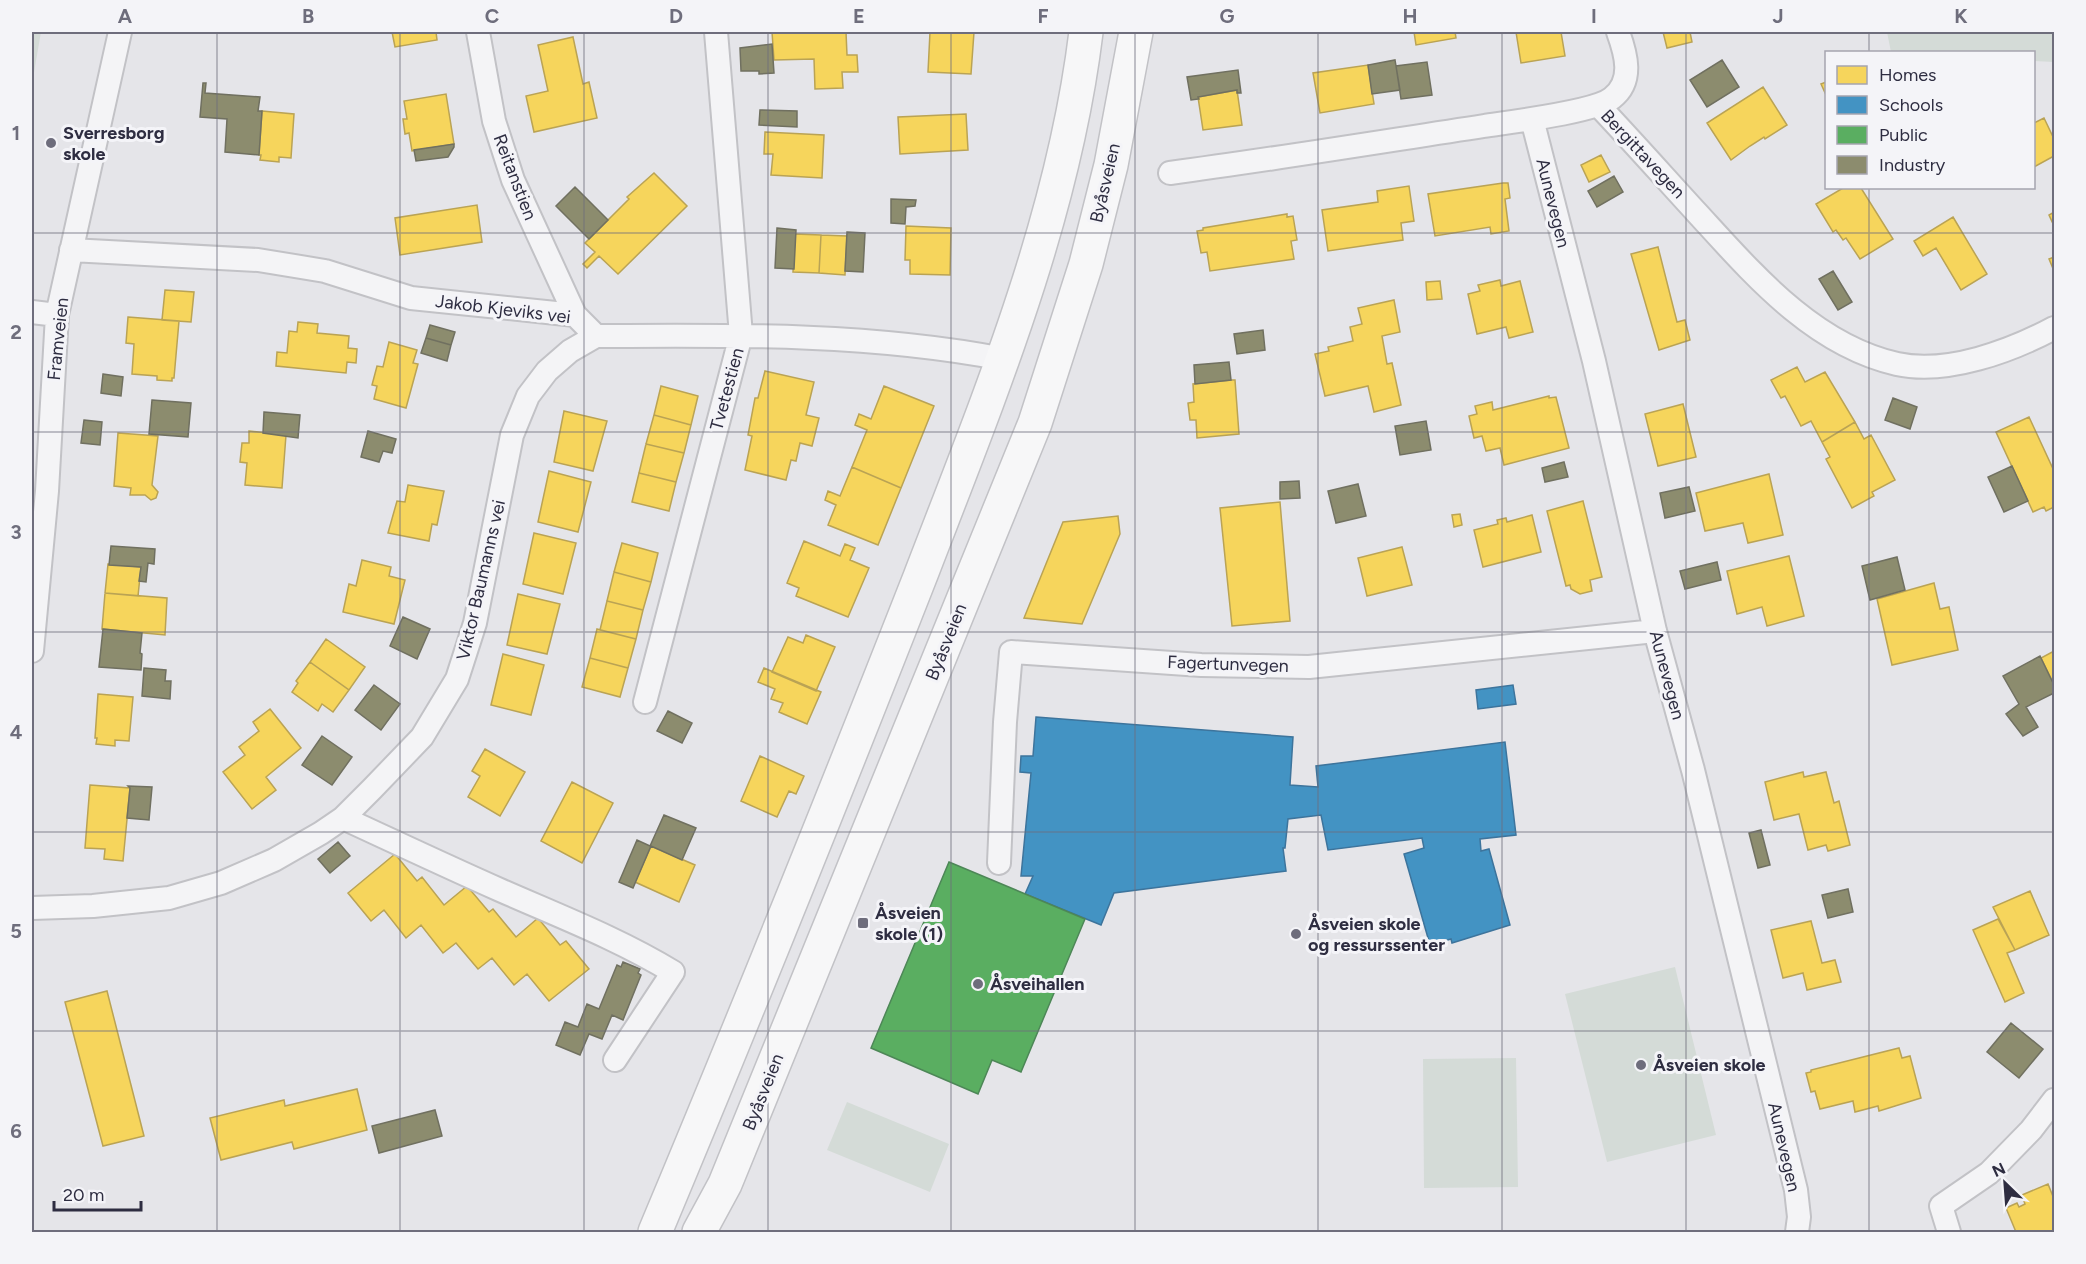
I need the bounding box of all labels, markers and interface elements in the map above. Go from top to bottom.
text: A [118,4,133,28]
text: B [302,4,314,28]
text: C [485,4,499,28]
text: D [669,4,683,28]
text: E [853,4,865,28]
text: F [1037,4,1049,28]
text: G [1220,4,1235,28]
text: H [1403,4,1418,28]
text: I [1591,4,1597,28]
text: J [1772,4,1784,28]
text: K [1954,4,1968,28]
legend [1825,51,2035,189]
text: Homes [1879,64,1937,86]
text: Schools [1879,94,1943,116]
street label: Bergittavegen [1596,105,1690,203]
text: 1 [12,121,20,145]
place label: Sverresborg skole [63,122,164,165]
text: Public [1879,124,1928,146]
street label: Reitanstien [489,131,541,223]
marker: Sverresborg skole [44,136,58,150]
street label: Byåsveien [1085,141,1125,225]
text: Industry [1879,154,1946,176]
street label: Aunevegen [1531,156,1575,250]
street label: Jakob Kjeviks vei [434,290,572,328]
street label: Framveien [43,297,73,381]
text: 2 [10,320,22,344]
street label: Tvetestien [705,345,749,433]
street label: Viktor Baumanns vei [452,498,510,662]
text: 3 [10,520,22,544]
street label: Byåsveien [921,600,971,684]
street label: Aunevegen [1645,628,1689,722]
street label: Fagertunvegen [1167,651,1289,677]
text: 4 [10,720,23,744]
place label: Åsveien skole (1) [875,901,943,945]
place label: Åsveien skole og ressurssenter [1308,912,1445,956]
marker: Åsveien skole (1) [856,916,870,930]
text: 5 [10,919,22,943]
marker: Åsveien skole og ressurssenter [1289,927,1303,941]
place label: Åsveihallen [990,972,1085,995]
marker: Åsveihallen [971,977,985,991]
street label: Byåsveien [738,1050,788,1134]
place label: Åsveien skole [1653,1053,1766,1076]
marker: Åsveien skole [1634,1058,1648,1072]
street label: Aunevegen [1763,1100,1805,1194]
text: 6 [10,1119,22,1143]
north arrow [1975,1153,2035,1213]
text: N [1989,1159,2008,1181]
scale bar [54,1174,141,1212]
text: 20 m [63,1184,104,1206]

